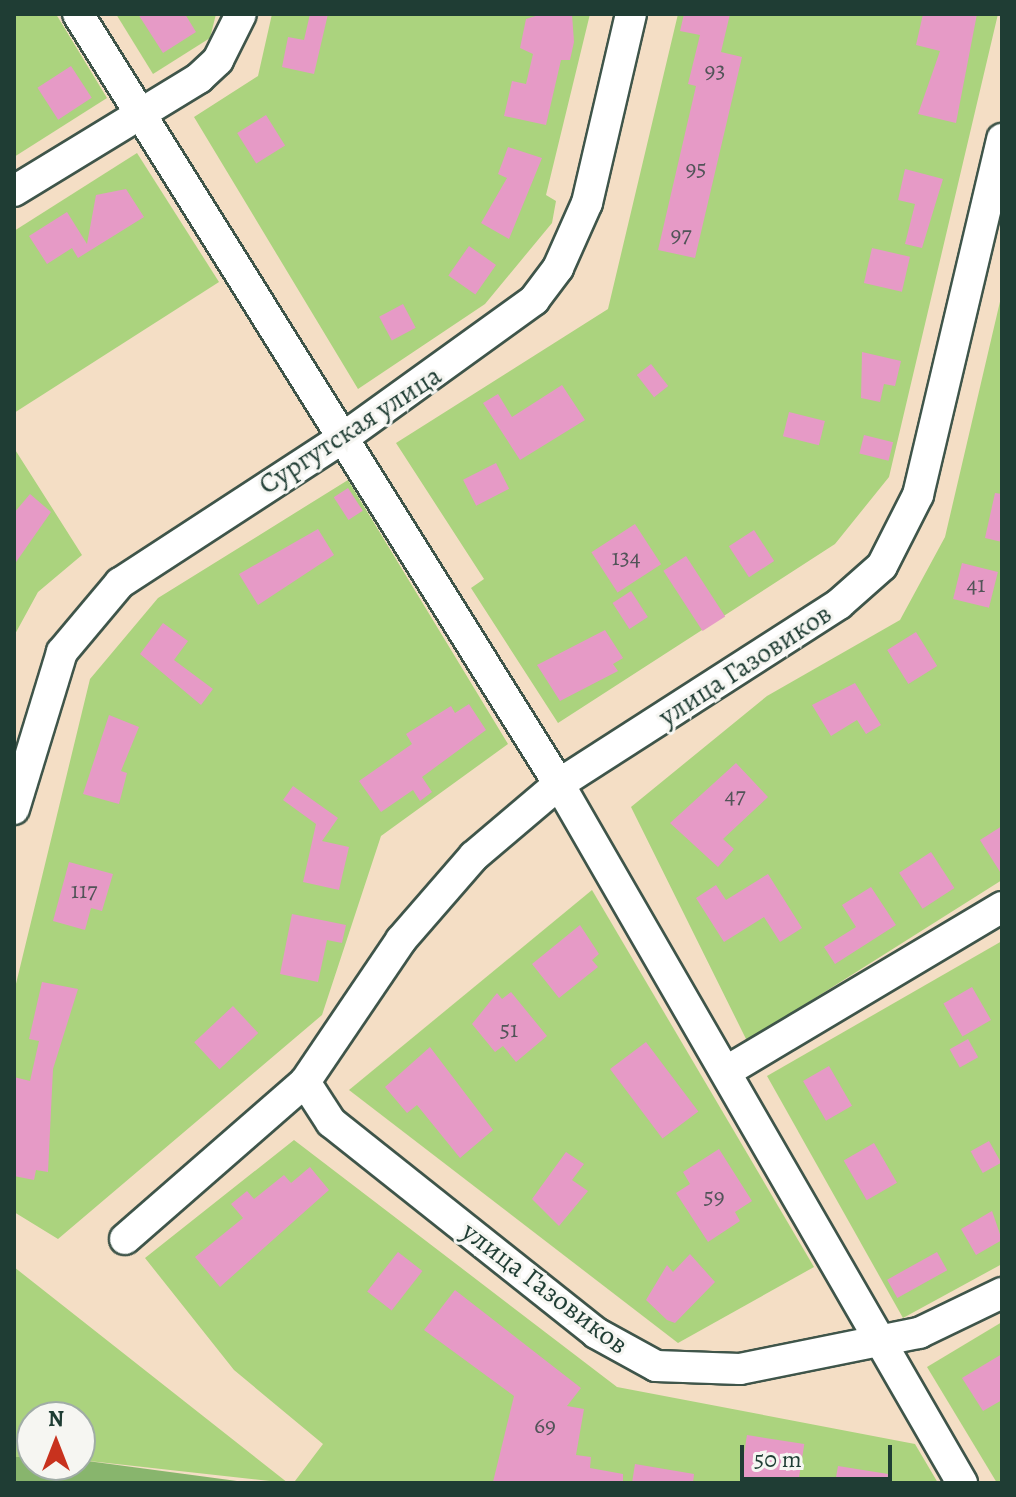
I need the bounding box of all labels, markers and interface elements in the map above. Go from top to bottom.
house number: 93 [705,57,725,85]
house number: 95 [685,155,707,183]
house number: 97 [671,221,691,249]
street label: Сургутская улица [252,358,448,502]
house number: 134 [611,544,641,572]
house number: 41 [966,571,986,599]
street label: улица Газовиков [652,597,838,733]
house number: 47 [725,782,745,810]
house number: 117 [71,877,97,905]
house number: 51 [500,1016,518,1044]
house number: 59 [703,1183,725,1211]
street label: улица Газовиков [455,1215,635,1361]
north arrow [16,1401,96,1481]
text: N [48,1404,64,1434]
house number: 69 [534,1412,556,1440]
scale bar [744,1429,896,1479]
text: 50 m [754,1443,802,1475]

